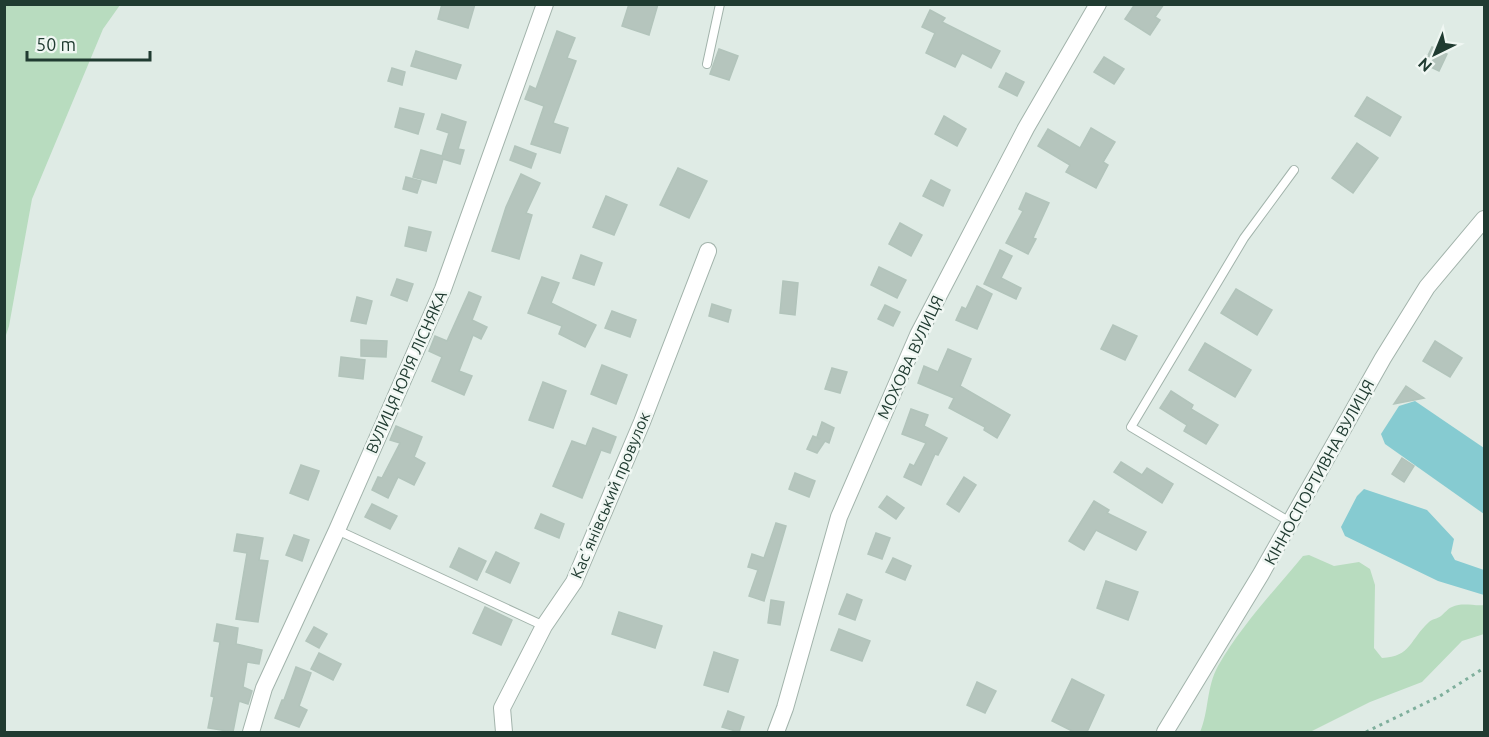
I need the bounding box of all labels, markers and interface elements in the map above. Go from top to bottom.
scale bar [27,24,150,62]
north arrow [1405,24,1465,84]
text: 50 m [36,34,76,54]
text: N [1414,54,1435,76]
street label: ВУЛИЦЯ ЮРІЯ ЛІСНЯКА [362,287,450,456]
street label: МОХОВА ВУЛИЦЯ [873,292,947,422]
street label: КІННОСПОРТИВНА ВУЛИЦЯ [1260,376,1378,568]
street label: Касʼянівський провулок [567,409,653,581]

